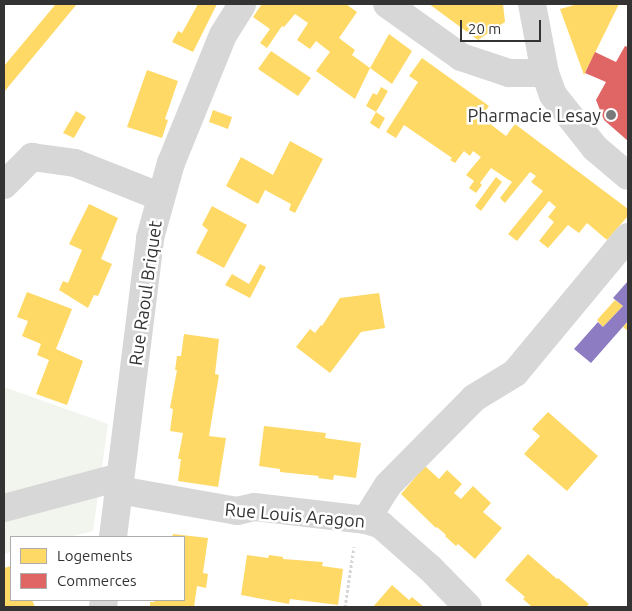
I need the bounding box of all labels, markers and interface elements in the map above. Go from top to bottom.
scale bar [462,10,543,42]
text: 20 m [468,20,501,37]
place label: Pharmacie Lesay [467,104,601,126]
marker: Pharmacie Lesay [605,109,617,121]
street label: Rue Raoul Briquet [124,219,166,367]
street label: Rue Louis Aragon [224,498,366,532]
legend [10,536,185,601]
text: Logements [57,547,133,564]
text: Commerces [57,572,137,589]

